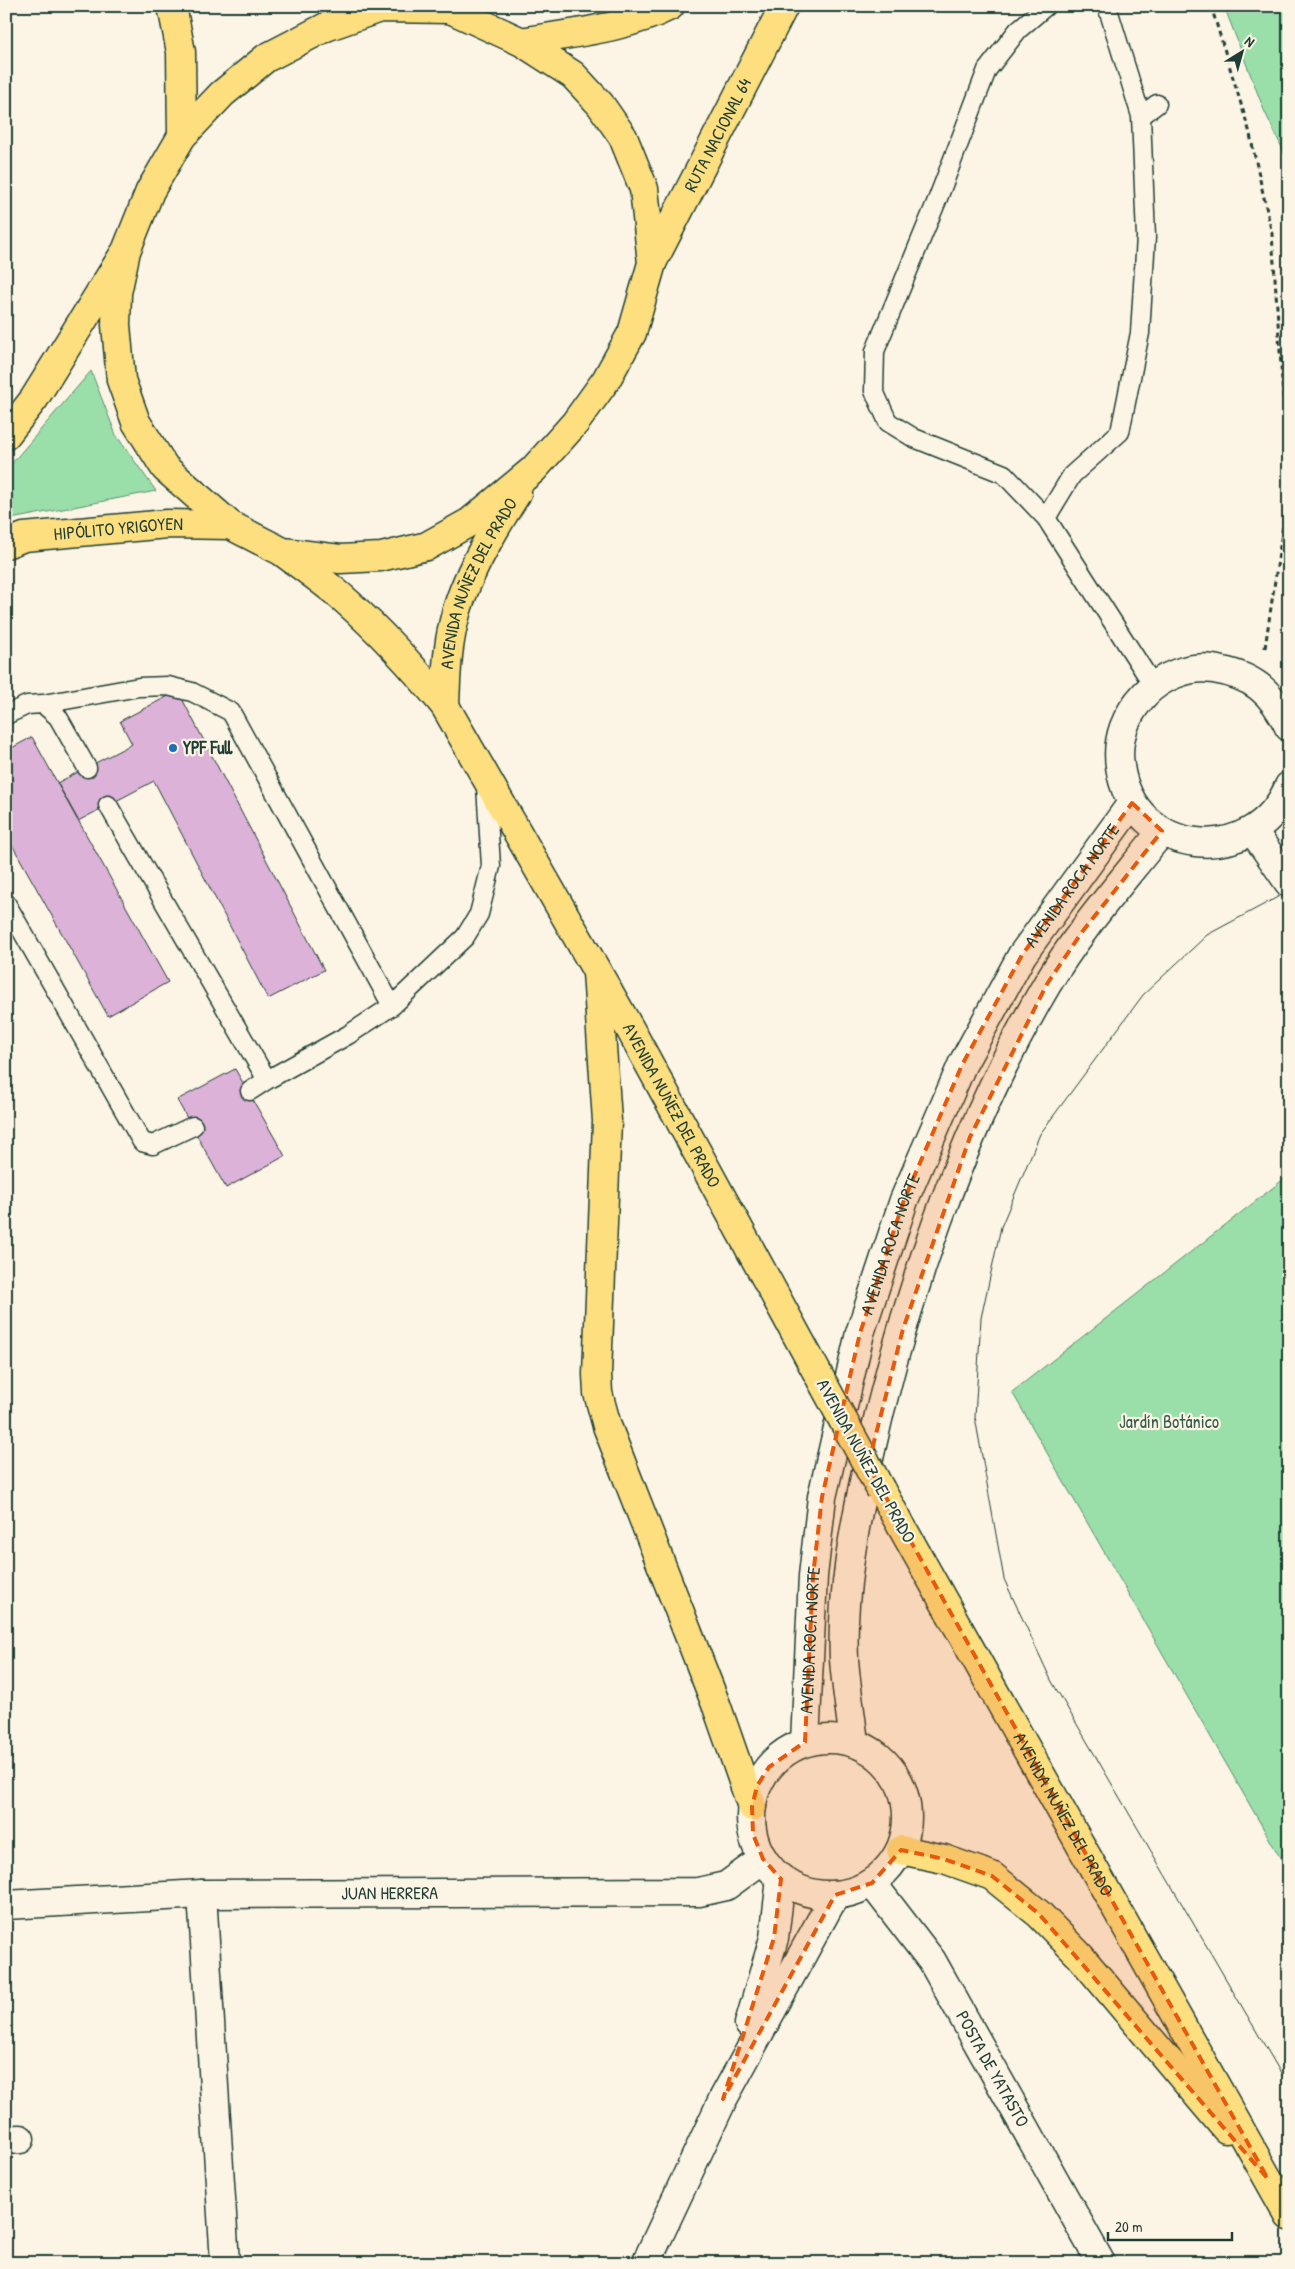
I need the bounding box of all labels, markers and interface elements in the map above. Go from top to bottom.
north arrow [1218,28,1268,78]
text: N [1241,31,1259,51]
street label: RUTA NACIONAL 64 [678,73,757,196]
street label: AVENIDA NUÑEZ DEL PRADO [434,493,523,670]
street label: HIPÓLITO YRIGOYEN [53,511,183,546]
place label: YPF Full [183,735,233,760]
marker: YPF Full [167,742,179,754]
street label: AVENIDA ROCA NORTE [1018,818,1125,952]
street label: AVENIDA NUÑEZ DEL PRADO [617,1018,727,1192]
street label: AVENIDA ROCA NORTE [854,1170,926,1318]
street label: AVENIDA NUÑEZ DEL PRADO [811,1374,922,1547]
park label: Jardín Botánico [1119,1409,1219,1434]
street label: AVENIDA ROCA NORTE [793,1565,826,1714]
street label: AVENIDA NUÑEZ DEL PRADO [1008,1728,1120,1900]
street label: JUAN HERRERA [341,1880,438,1905]
street label: POSTA DE YATASTO [950,2006,1035,2131]
scale bar [1108,2209,1231,2241]
text: 20 m [1115,2216,1142,2237]

